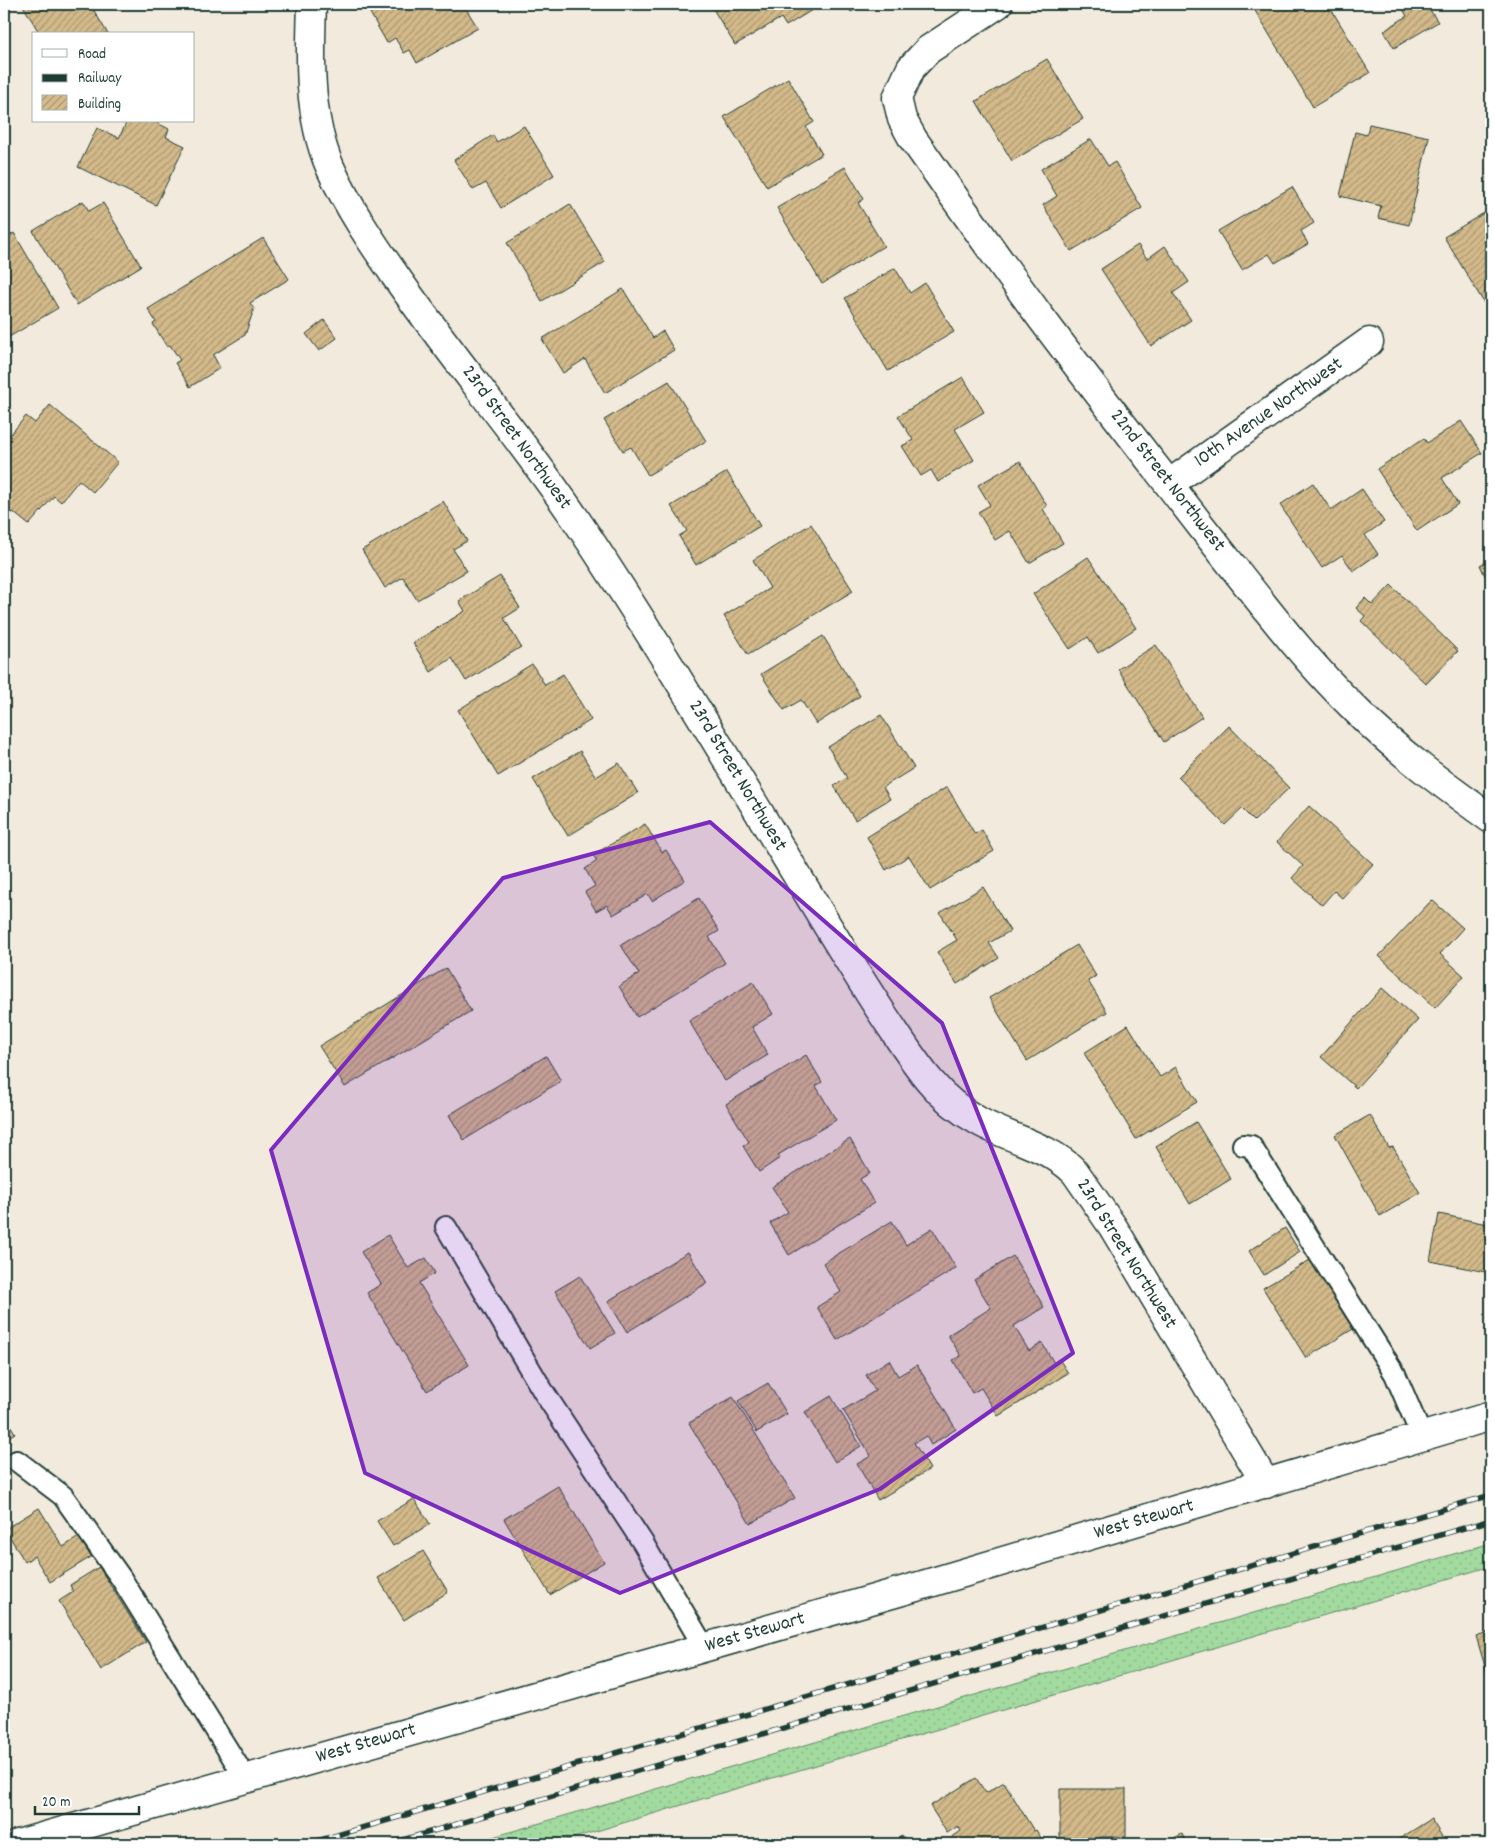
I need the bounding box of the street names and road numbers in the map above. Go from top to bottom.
street label: 10th Avenue Northwest [1189,351,1349,475]
street label: 23rd Street Northwest [454,360,578,516]
street label: 22nd Street Northwest [1102,404,1232,558]
street label: 23rd Street Northwest [681,695,793,857]
street label: 23rd Street Northwest [1068,1173,1184,1335]
street label: West Stewart [1091,1492,1197,1548]
street label: West Stewart [702,1605,808,1661]
street label: West Stewart [313,1716,419,1772]

